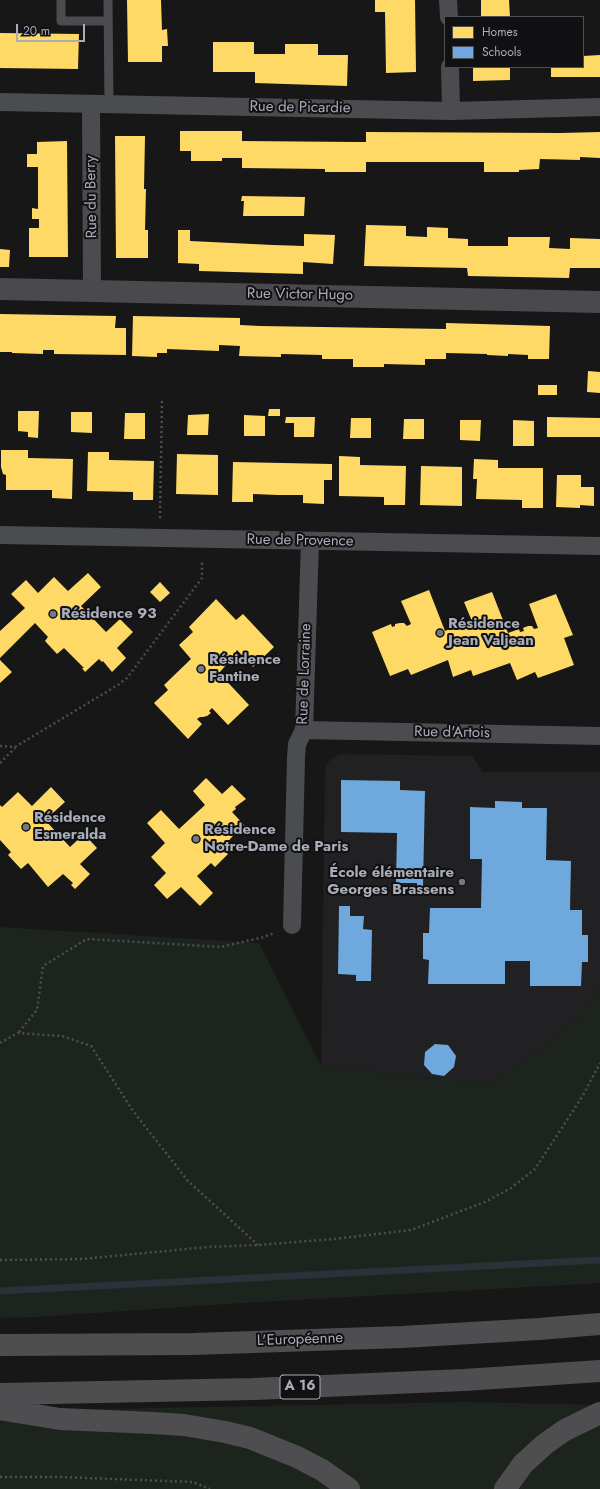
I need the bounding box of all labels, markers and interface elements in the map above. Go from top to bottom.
scale bar [18,16,87,42]
legend [444,16,584,68]
text: 20 m [23,22,50,40]
text: Homes [482,23,518,41]
text: Schools [482,43,521,61]
street label: Rue de Picardie [249,98,351,118]
street label: Rue du Berry [82,155,102,239]
street label: Rue Victor Hugo [247,285,353,305]
street label: Rue de Provence [246,531,354,551]
place label: Résidence 93 [61,605,157,623]
marker: Résidence 93 [48,609,58,619]
place label: Résidence Jean Valjean [448,615,534,650]
street label: Rue de Lorraine [294,623,316,725]
marker: Résidence Jean Valjean [435,628,445,638]
place label: Résidence Fantine [209,651,281,686]
marker: Résidence Fantine [196,664,206,674]
street label: Rue d'Artois [414,723,490,743]
place label: Résidence Esmeralda [34,809,106,844]
place label: Résidence Notre-Dame de Paris [204,821,348,856]
marker: Résidence Esmeralda [21,822,31,832]
marker: Résidence Notre-Dame de Paris [191,834,201,844]
place label: École élémentaire Georges Brassens [327,864,454,899]
marker: École élémentaire Georges Brassens [457,877,467,887]
street label: L'Européenne [257,1329,343,1351]
road number: A 16 [280,1375,320,1399]

